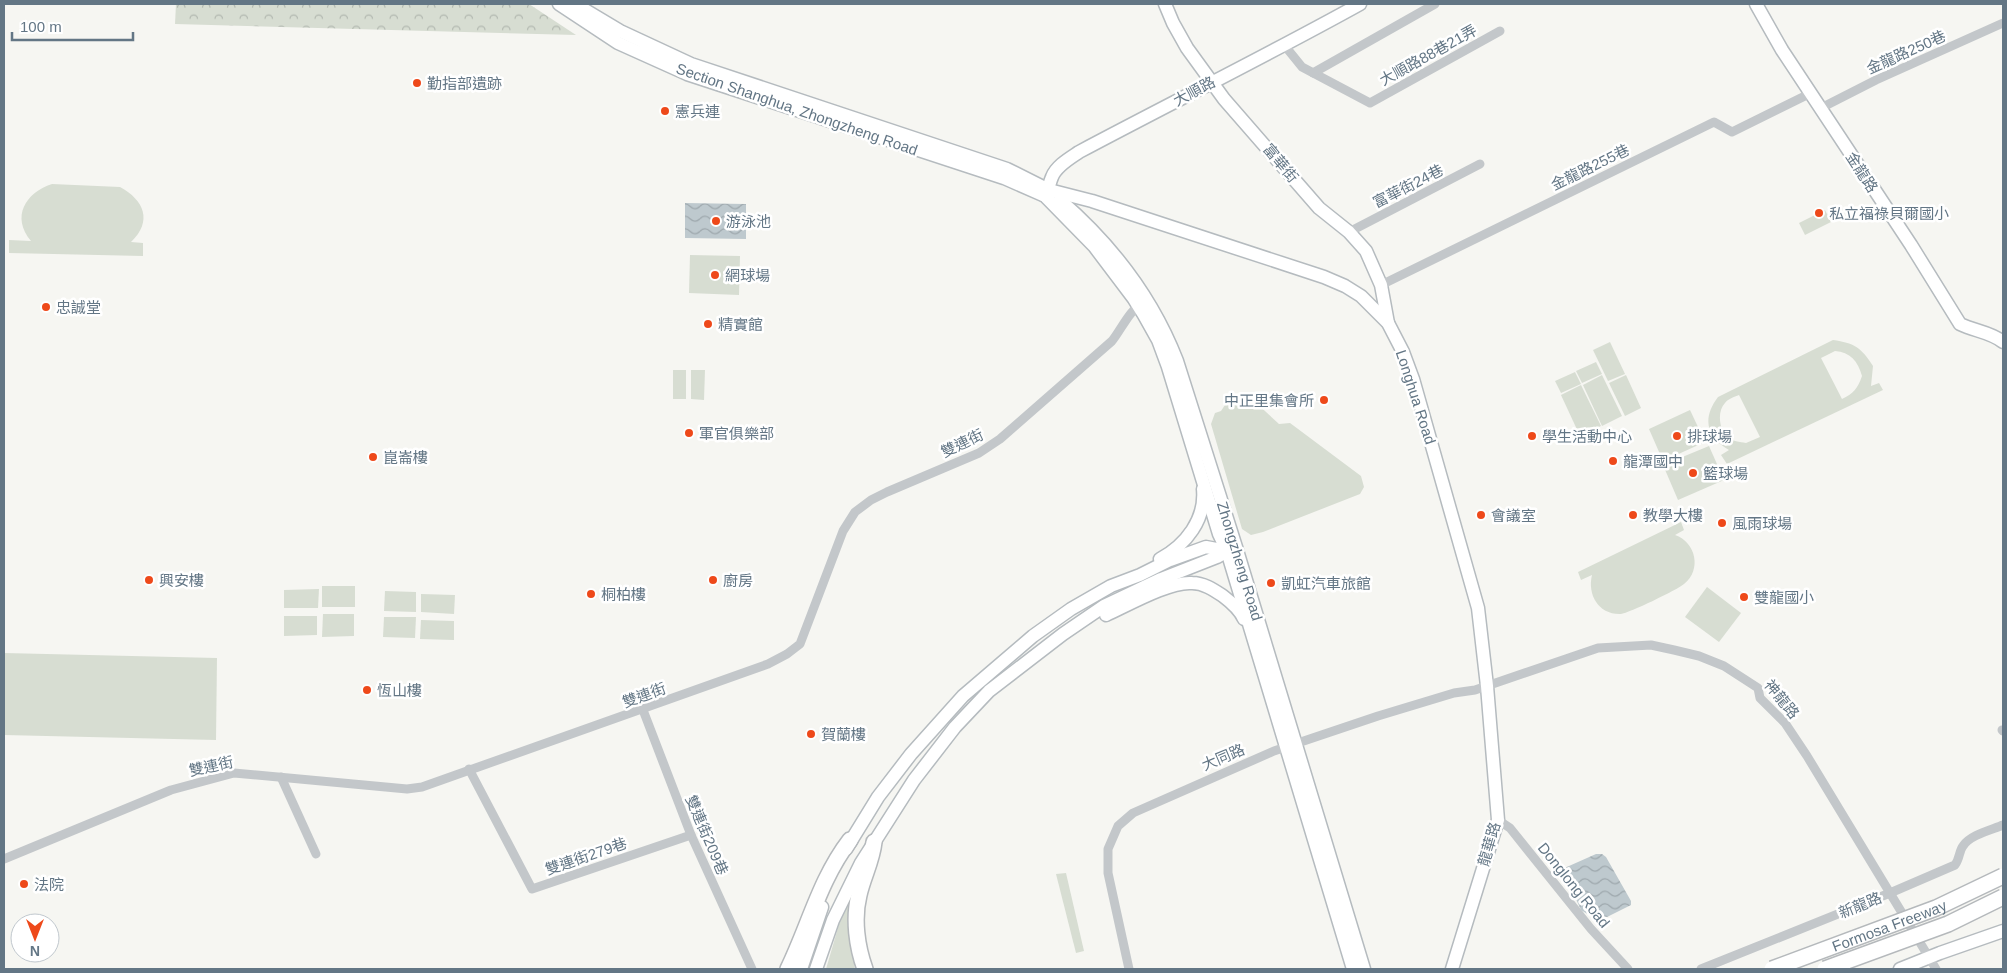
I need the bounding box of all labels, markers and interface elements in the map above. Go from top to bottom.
scale bar [12,10,134,42]
text: 100 m [20,18,62,35]
street label: 大順路88巷21弄 [1376,21,1480,89]
street label: 金龍路250巷 [1864,27,1948,77]
street label: Section Shanghua, Zhongzheng Road [674,60,920,158]
street label: 大順路 [1170,73,1218,109]
place label: 勤指部遺跡 [427,75,502,92]
marker: 勤指部遺跡 [411,77,423,89]
place label: 憲兵連 [675,103,720,120]
marker: 憲兵連 [659,105,671,117]
street label: 富華街 [1260,140,1302,186]
street label: 金龍路255巷 [1548,141,1632,193]
street label: 金龍路 [1843,148,1881,196]
street label: 富華街24巷 [1370,161,1446,211]
place label: 私立福祿貝爾國小 [1829,205,1949,222]
marker: 私立福祿貝爾國小 [1813,207,1825,219]
place label: 游泳池 [726,213,771,230]
marker: 游泳池 [710,215,722,227]
place label: 網球場 [725,267,770,284]
marker: 網球場 [709,269,721,281]
place label: 忠誠堂 [56,299,101,316]
marker: 忠誠堂 [40,301,52,313]
place label: 精實館 [718,316,763,333]
marker: 精實館 [702,318,714,330]
street label: Longhua Road [1393,348,1439,446]
place label: 中正里集會所 [1224,392,1314,409]
marker: 中正里集會所 [1318,394,1330,406]
place label: 軍官俱樂部 [699,425,774,442]
street label: 雙連街 [938,425,986,461]
marker: 軍官俱樂部 [683,427,695,439]
place label: 學生活動中心 [1542,428,1632,445]
place label: 排球場 [1687,428,1732,445]
marker: 學生活動中心 [1526,430,1538,442]
marker: 排球場 [1671,430,1683,442]
place label: 崑崙樓 [383,449,428,466]
marker: 崑崙樓 [367,451,379,463]
place label: 龍潭國中 [1623,453,1683,470]
marker: 龍潭國中 [1607,455,1619,467]
place label: 籃球場 [1703,465,1748,482]
marker: 籃球場 [1687,467,1699,479]
street label: Zhongzheng Road [1214,499,1266,623]
place label: 會議室 [1491,507,1536,524]
place label: 教學大樓 [1643,507,1703,524]
marker: 會議室 [1475,509,1487,521]
marker: 教學大樓 [1627,509,1639,521]
place label: 風雨球場 [1732,515,1792,532]
marker: 風雨球場 [1716,517,1728,529]
place label: 興安樓 [159,572,204,589]
place label: 廚房 [723,572,753,589]
marker: 興安樓 [143,574,155,586]
marker: 廚房 [707,574,719,586]
place label: 凱虹汽車旅館 [1281,575,1371,592]
marker: 凱虹汽車旅館 [1265,577,1277,589]
place label: 桐柏樓 [601,586,646,603]
marker: 桐柏樓 [585,588,597,600]
place label: 雙龍國小 [1754,589,1814,606]
marker: 雙龍國小 [1738,591,1750,603]
street label: 神龍路 [1761,676,1803,722]
street label: 雙連街 [620,679,668,711]
place label: 恆山樓 [377,682,422,699]
marker: 恆山樓 [361,684,373,696]
place label: 賀蘭樓 [821,726,866,743]
marker: 賀蘭樓 [805,728,817,740]
street label: 大同路 [1199,740,1247,774]
street label: 雙連街 [187,753,235,779]
street label: 雙連街209巷 [683,793,731,877]
street label: 龍華路 [1475,820,1503,868]
street label: 雙連街279巷 [543,834,629,878]
street label: Donglong Road [1535,839,1613,931]
place label: 法院 [34,876,64,893]
marker: 法院 [18,878,30,890]
street label: 新龍路 [1836,889,1884,921]
street label: Formosa Freeway [1830,896,1950,954]
north arrow [10,913,60,963]
text: N [30,943,40,959]

